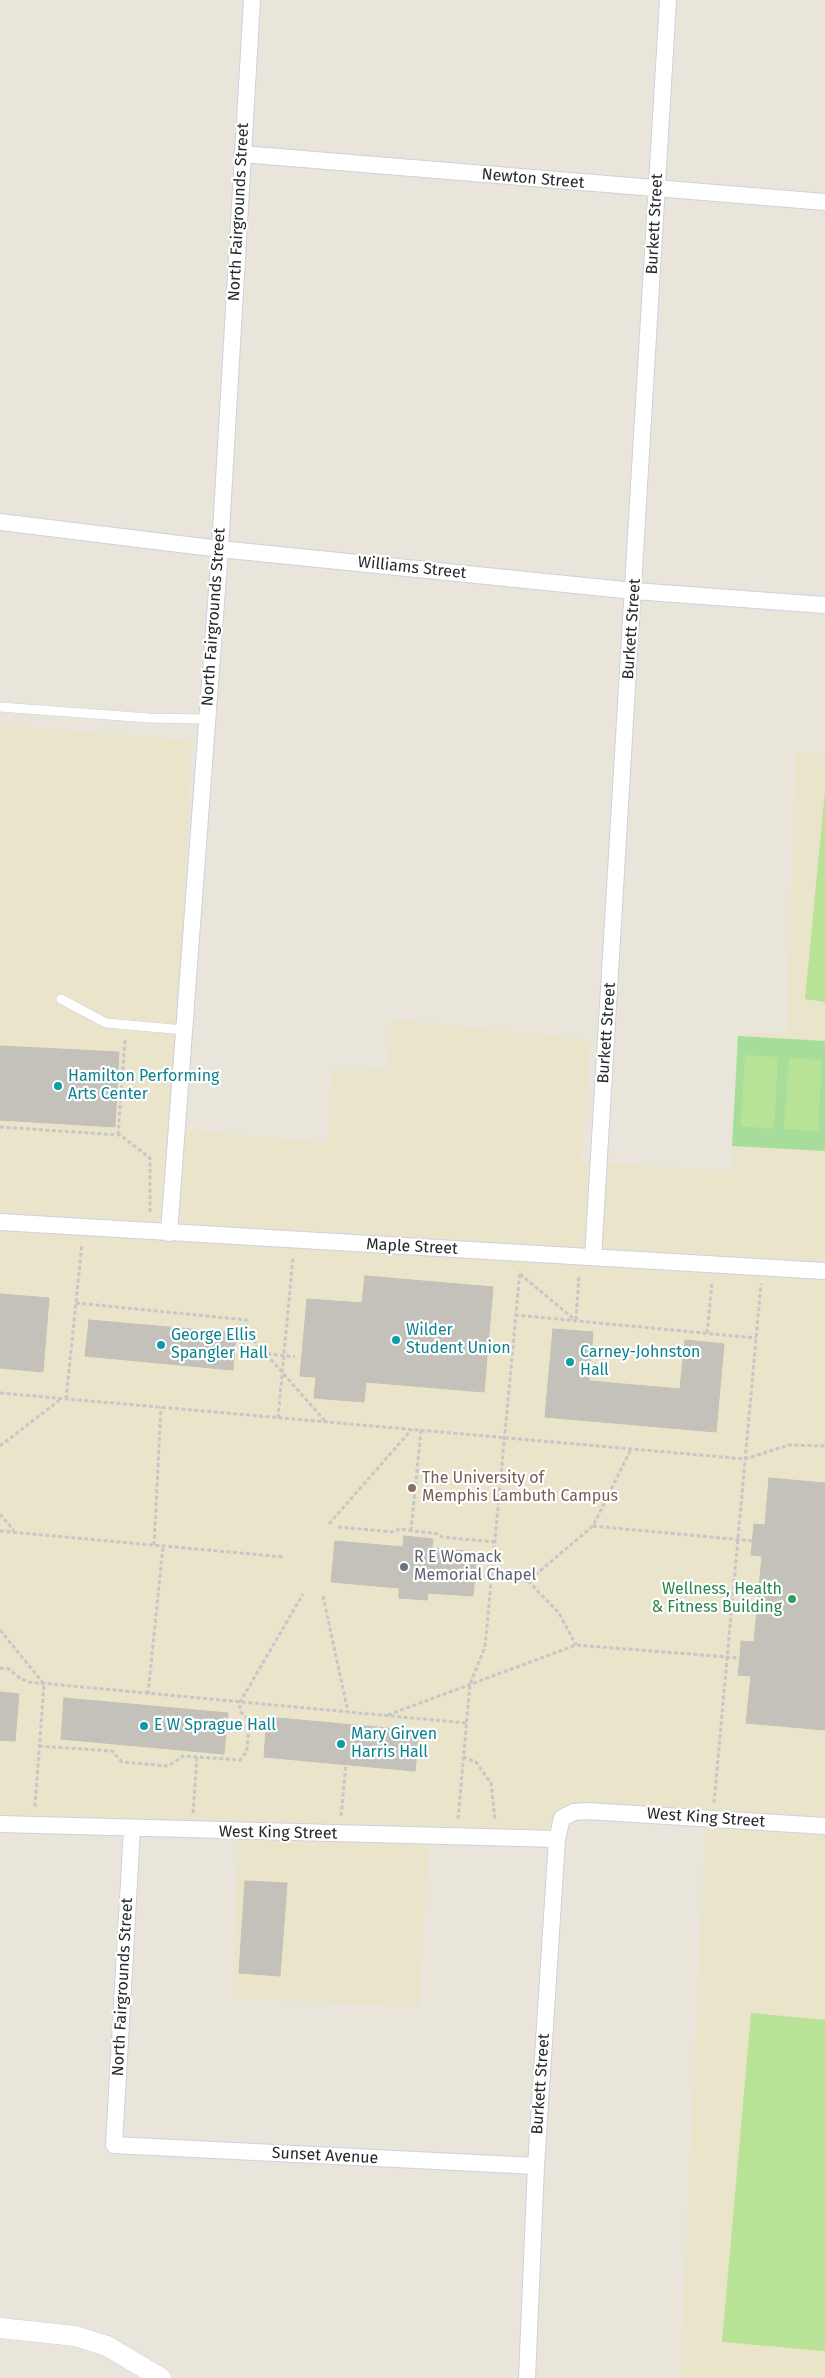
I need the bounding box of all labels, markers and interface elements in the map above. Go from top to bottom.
street label: North Fairgrounds Street [225,122,253,302]
street label: Newton Street [481,165,585,193]
street label: Burkett Street [643,173,667,275]
street label: North Fairgrounds Street [198,527,230,707]
street label: Williams Street [357,553,467,583]
street label: Burkett Street [619,578,645,680]
street label: Burkett Street [594,982,620,1084]
place label: Hamilton Performing Arts Center [68,1067,219,1105]
marker: Hamilton Performing Arts Center [52,1080,64,1092]
street label: Maple Street [366,1235,458,1259]
place label: Wilder Student Union [406,1321,511,1359]
place label: George Ellis Spangler Hall [171,1326,268,1364]
marker: Wilder Student Union [390,1334,402,1346]
marker: George Ellis Spangler Hall [155,1339,167,1351]
place label: Carney-Johnston Hall [580,1343,700,1381]
marker: Carney-Johnston Hall [564,1356,576,1368]
place label: The University of Memphis Lambuth Campus [422,1469,618,1507]
marker: The University of Memphis Lambuth Campus [406,1482,418,1494]
place label: R E Womack Memorial Chapel [414,1548,536,1586]
marker: R E Womack Memorial Chapel [398,1561,410,1573]
place label: Wellness, Health & Fitness Building [651,1580,782,1618]
marker: Wellness, Health & Fitness Building [786,1593,798,1605]
place label: E W Sprague Hall [154,1716,276,1736]
marker: E W Sprague Hall [138,1720,150,1732]
place label: Mary Girven Harris Hall [351,1725,437,1763]
marker: Mary Girven Harris Hall [335,1738,347,1750]
street label: West King Street [646,1804,766,1832]
street label: West King Street [219,1822,337,1844]
street label: North Fairgrounds Street [109,1897,137,2077]
street label: Burkett Street [528,2033,554,2135]
street label: Sunset Avenue [271,2144,379,2168]

